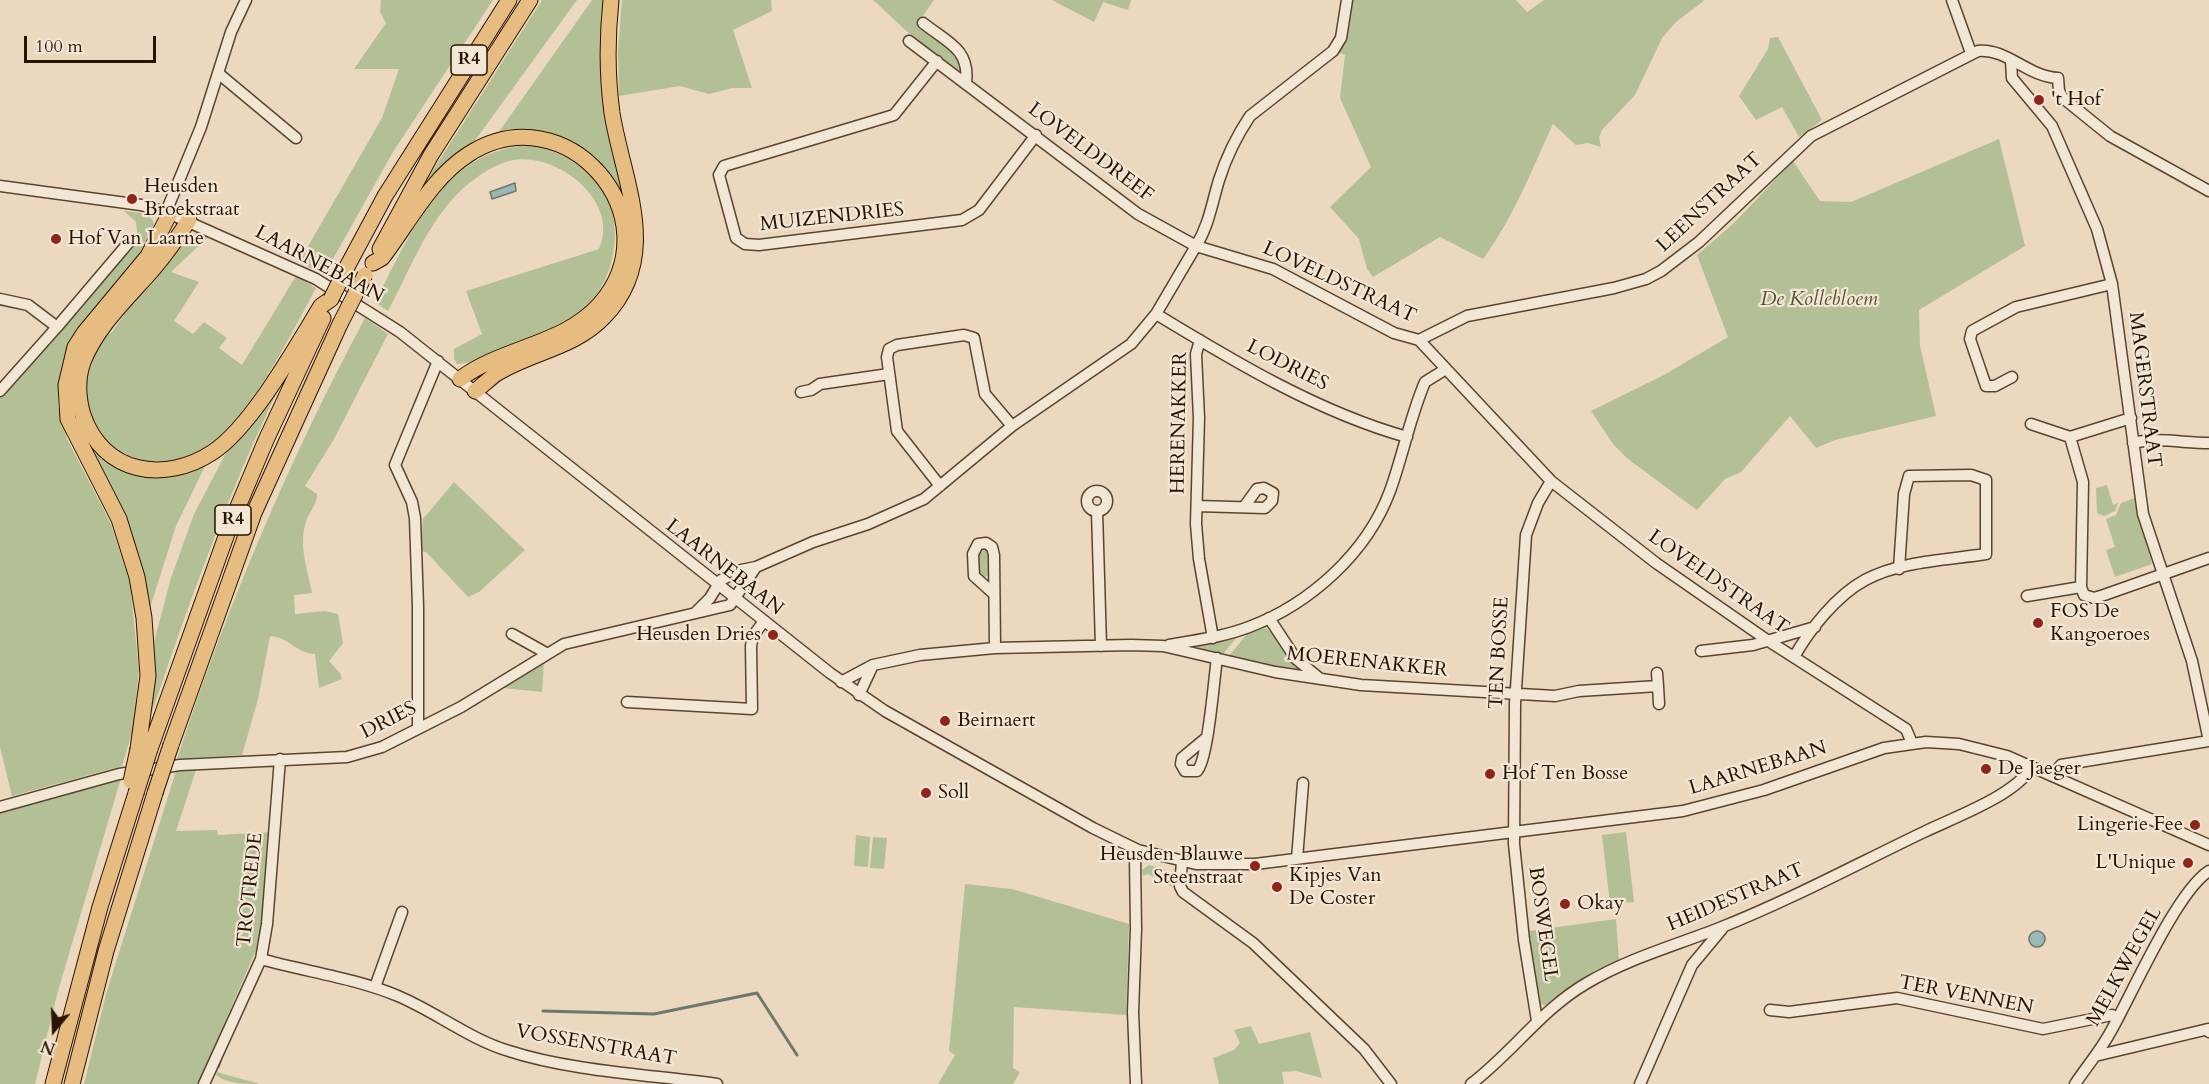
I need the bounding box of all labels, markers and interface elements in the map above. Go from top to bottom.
scale bar [27,24,159,62]
text: 100 m [35,34,83,59]
road number: R4 [451,45,487,75]
place label: 't Hof [2051,88,2101,112]
marker: 't Hof [2032,93,2046,107]
street label: LOVELDDREEF [1022,98,1158,208]
street label: LEENSTRAAT [1652,148,1768,258]
place label: Heusden Broekstraat [144,175,239,222]
marker: Heusden Broekstraat [125,192,139,206]
street label: MUIZENDRIES [759,198,905,238]
street label: LAARNEBAAN [250,221,388,309]
place label: Hof Van Laarne [68,227,204,251]
marker: Hof Van Laarne [49,232,63,246]
street label: LOVELDSTRAAT [1259,237,1419,329]
park label: De Kollebloem [1760,288,1878,312]
street label: MAGERSTRAAT [2123,311,2165,469]
street label: LODRIES [1242,335,1332,397]
street label: HERENAKKER [1167,352,1193,494]
road number: R4 [215,505,251,535]
street label: LAARNEBAAN [660,515,788,621]
street label: LOVELDSTRAAT [1643,525,1793,641]
street label: TEN BOSSE [1485,596,1515,710]
place label: FOS De Kangoeroes [2050,600,2150,647]
marker: FOS De Kangoeroes [2031,616,2045,630]
place label: Heusden Dries [636,623,761,647]
marker: Heusden Dries [766,628,780,642]
street label: MOERENAKKER [1285,643,1449,683]
street label: DRIES [357,697,421,745]
place label: Beirnaert [957,709,1035,733]
marker: Beirnaert [938,714,952,728]
street label: LAARNEBAAN [1686,737,1830,801]
place label: De Jaeger [1998,757,2081,781]
place label: Hof Ten Bosse [1502,762,1628,786]
marker: De Jaeger [1979,762,1993,776]
marker: Hof Ten Bosse [1483,767,1497,781]
place label: Soll [938,781,969,805]
marker: Soll [919,786,933,800]
place label: Lingerie Fee [2077,813,2183,837]
marker: Lingerie Fee [2188,818,2202,832]
street label: TROTREDE [233,831,269,949]
place label: Heusden Blauwe Steenstraat [1100,843,1243,890]
place label: L'Unique [2095,851,2176,875]
marker: L'Unique [2181,856,2195,870]
street label: HEIDESTRAAT [1664,858,1808,938]
marker: Heusden Blauwe Steenstraat [1248,859,1262,873]
place label: Kipjes Van De Coster [1289,864,1382,911]
street label: BOSWEGEL [1522,865,1562,983]
marker: Kipjes Van De Coster [1270,880,1284,894]
place label: Okay [1577,892,1624,916]
marker: Okay [1558,897,1572,911]
street label: MELKWEGEL [2082,903,2168,1031]
street label: TER VENNEN [1897,971,2035,1021]
north arrow [24,1000,84,1060]
street label: VOSSENSTRAAT [514,1020,678,1072]
text: N [38,1034,58,1060]

